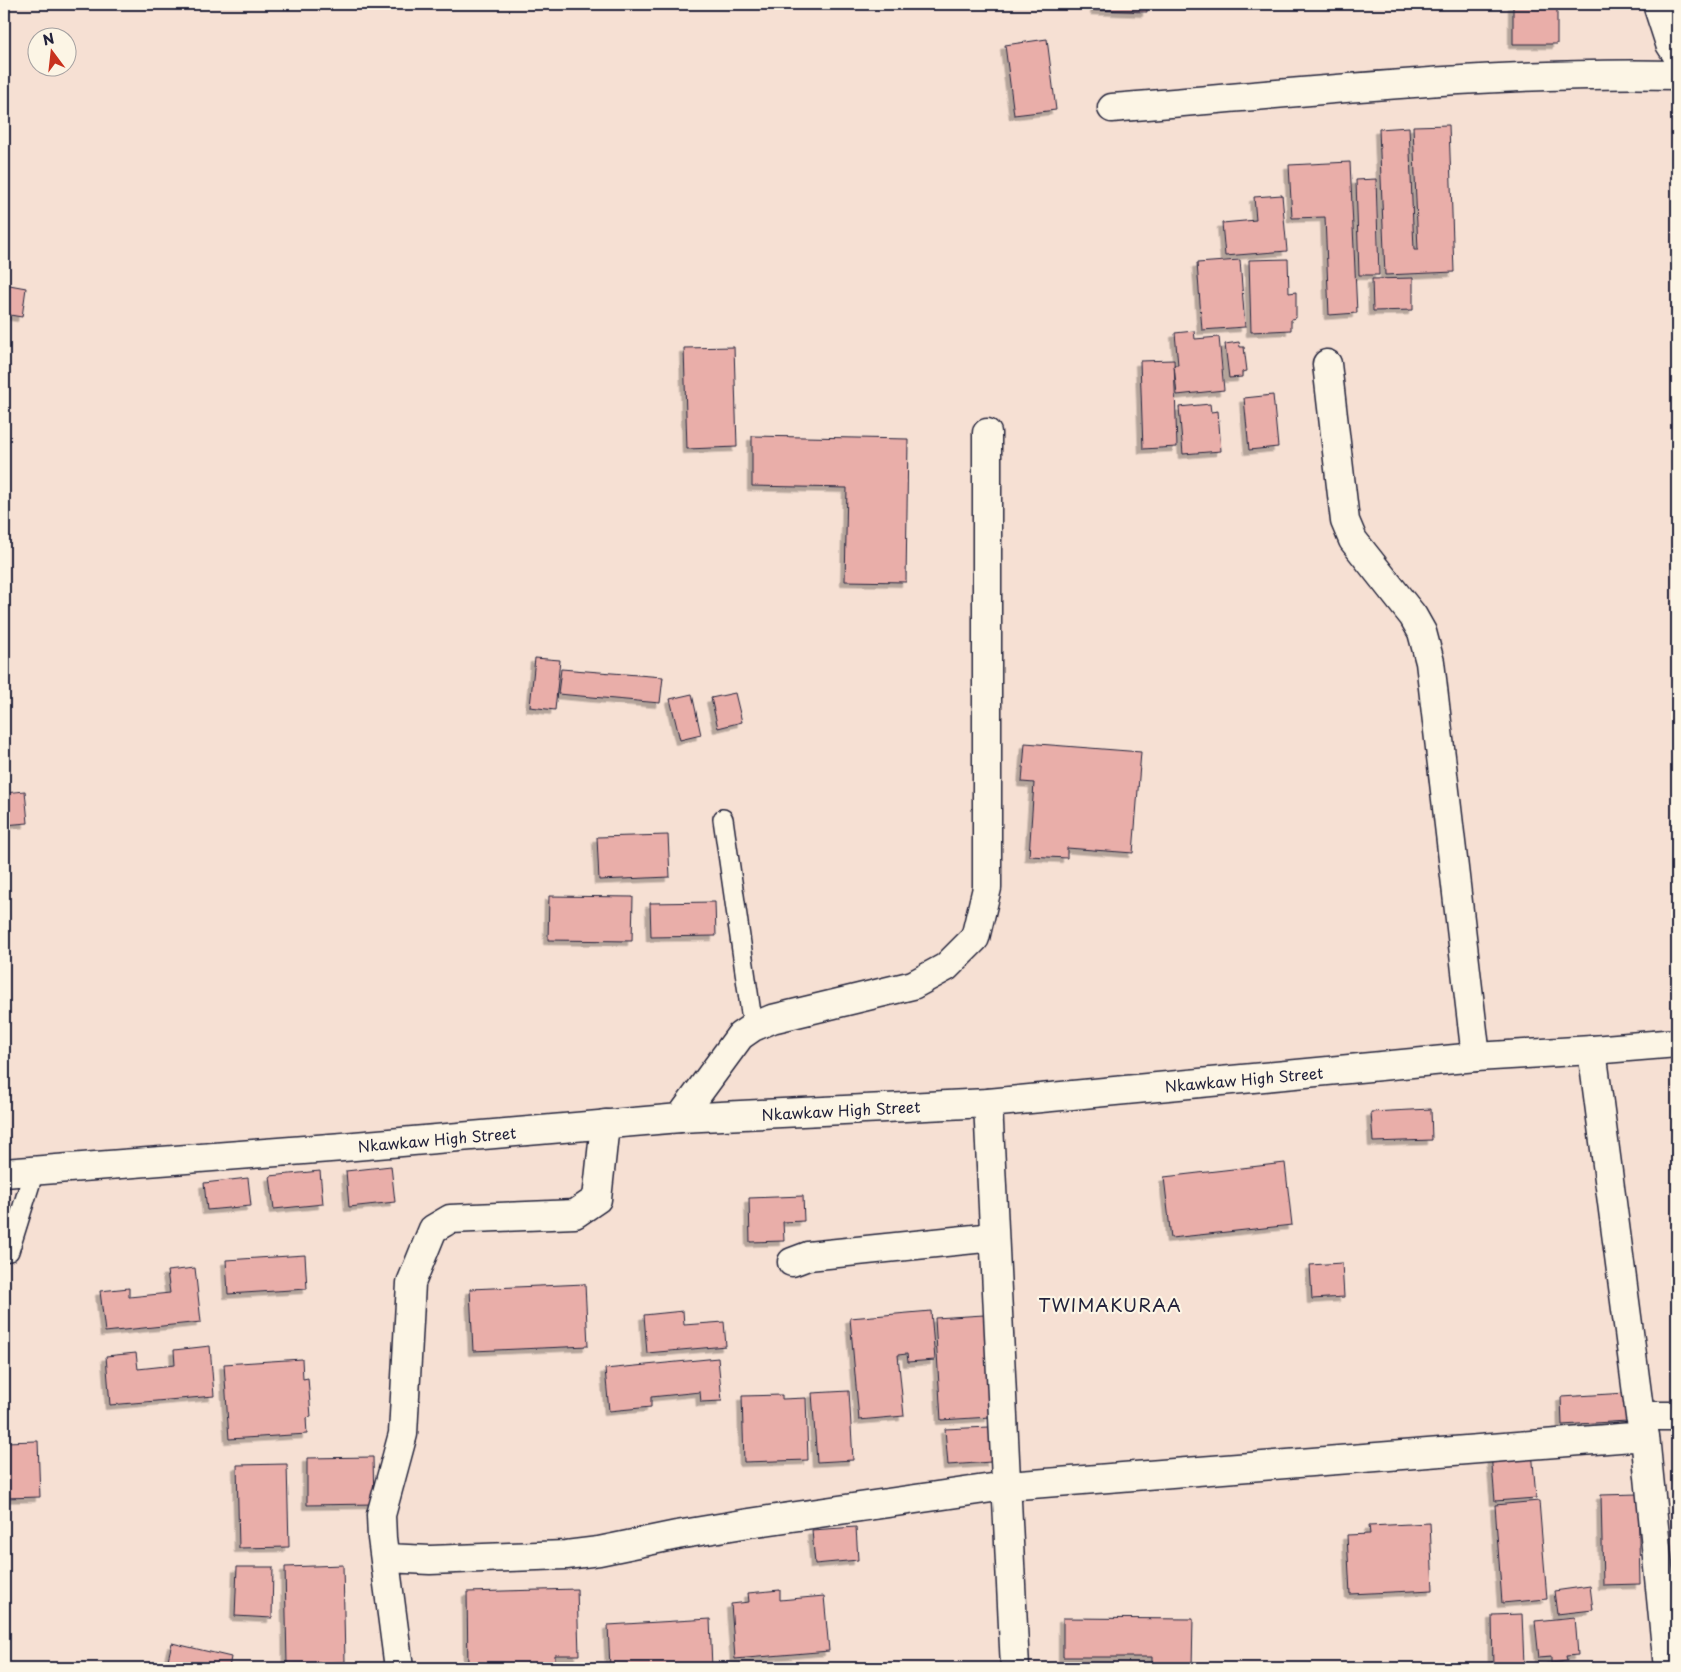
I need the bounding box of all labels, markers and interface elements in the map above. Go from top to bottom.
text: N [40,27,57,51]
north arrow [28,28,78,78]
street label: Nkawkaw High Street [1164,1061,1324,1097]
street label: Nkawkaw High Street [761,1094,921,1126]
street label: Nkawkaw High Street [357,1121,517,1157]
district label: TWIMAKURAA [1038,1291,1182,1318]

